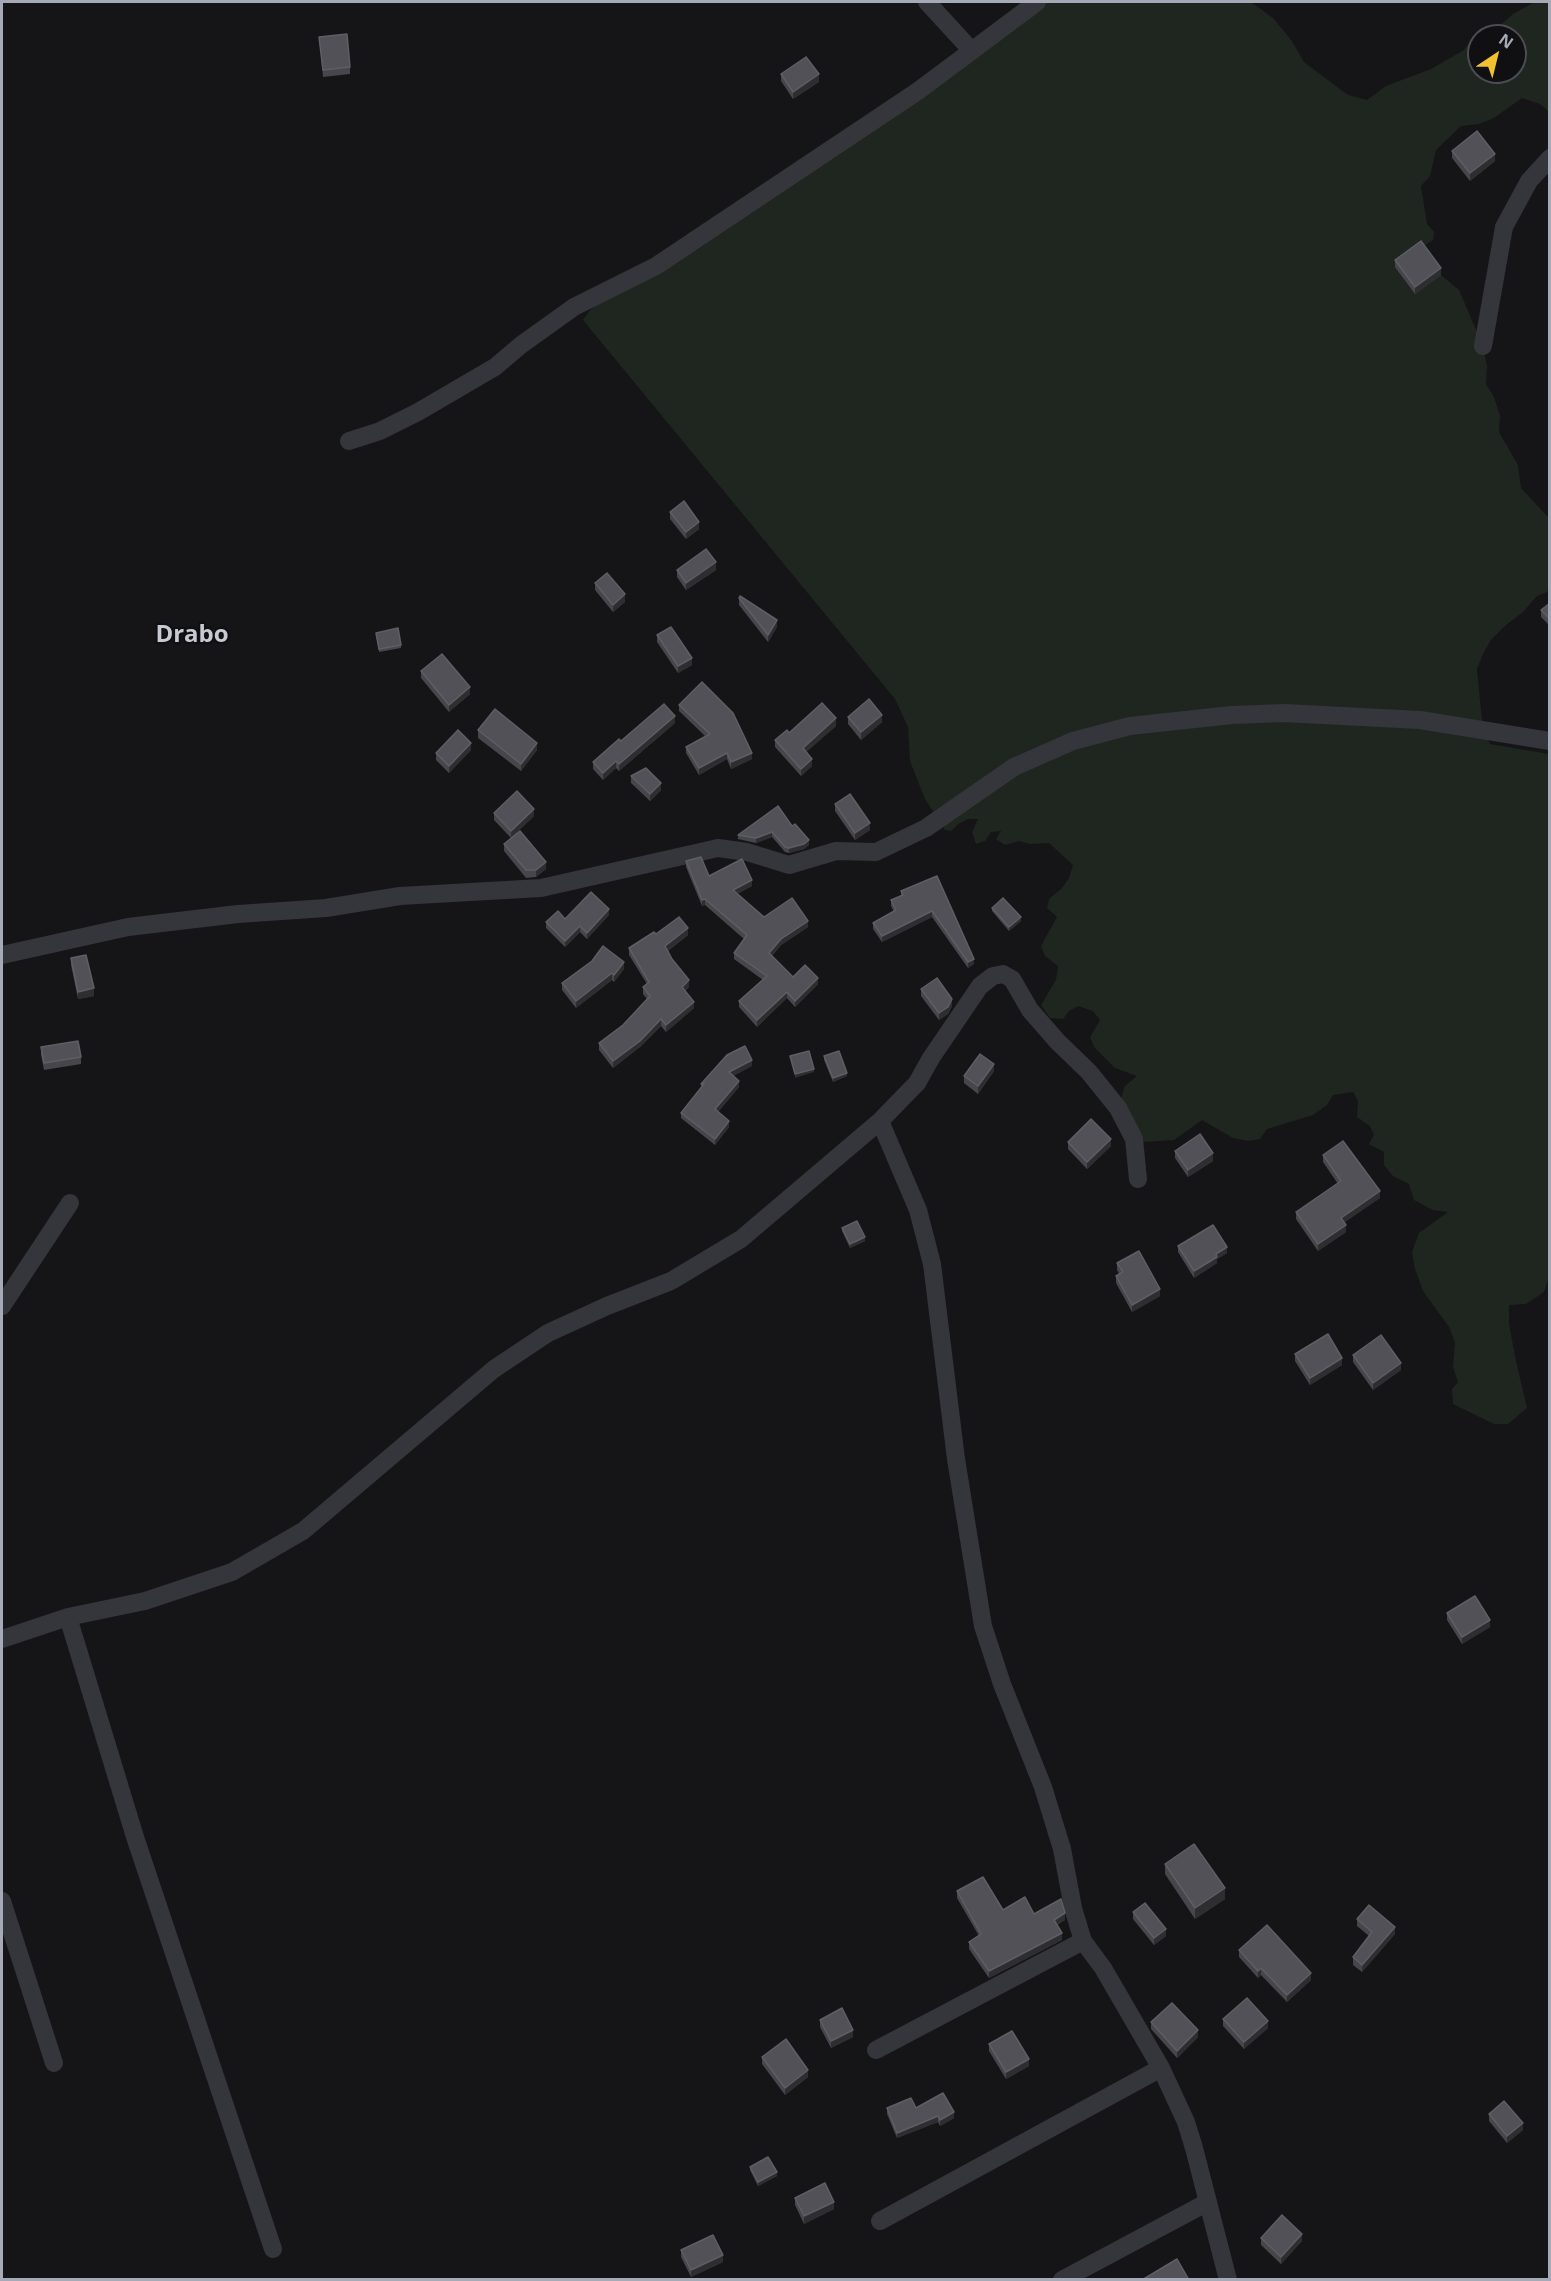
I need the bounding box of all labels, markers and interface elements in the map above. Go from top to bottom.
north arrow [1467,24,1527,84]
text: N [1495,28,1518,54]
district label: Drabo [155,621,229,649]

